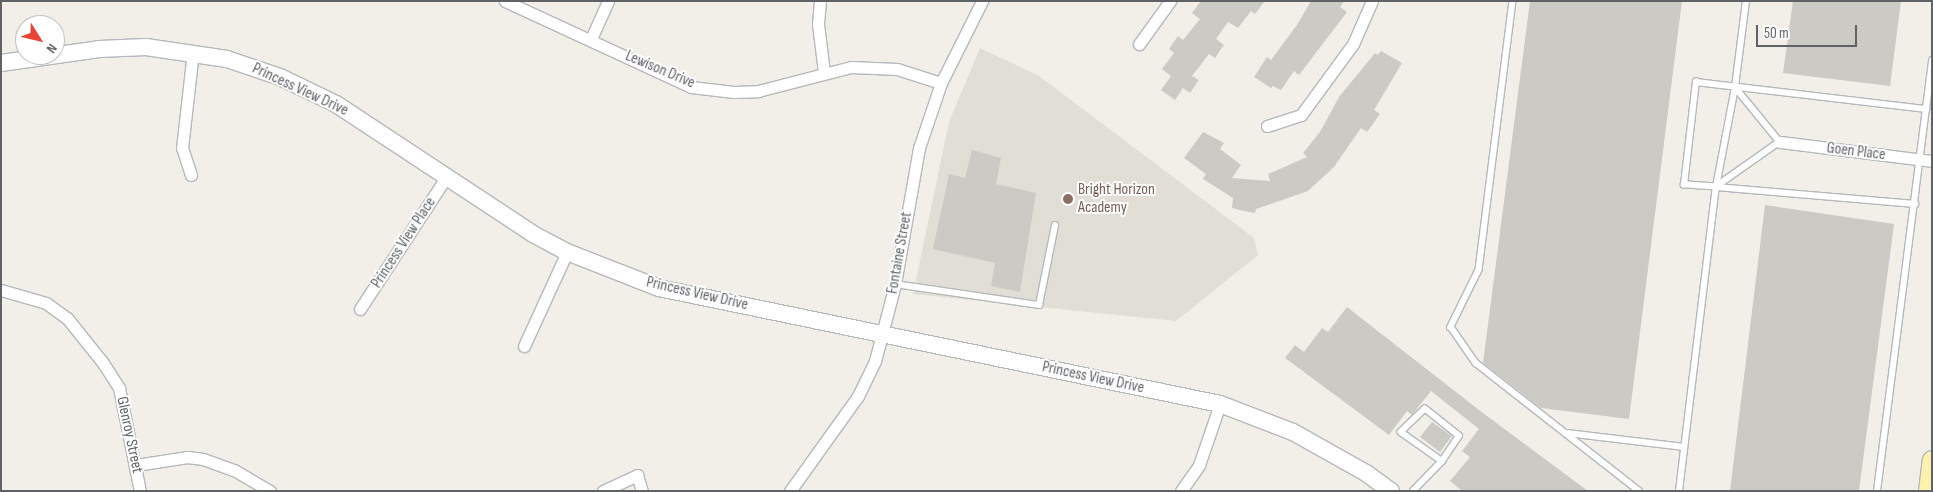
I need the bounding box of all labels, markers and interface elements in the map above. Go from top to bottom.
north arrow [15,15,65,65]
scale bar [1758,15,1859,47]
text: 50 m [1764,24,1789,43]
text: N [43,40,61,57]
street label: Lewison Drive [622,47,698,93]
street label: Princess View Drive [249,59,351,121]
street label: Goen Place [1825,139,1887,165]
place label: Bright Horizon Academy [1078,180,1155,218]
marker: Bright Horizon Academy [1062,193,1074,205]
street label: Princess View Place [367,194,441,292]
street label: Fontaine Street [883,210,917,296]
street label: Princess View Drive [644,273,750,315]
street label: Princess View Drive [1040,358,1146,398]
street label: Glenroy Street [112,395,146,475]

